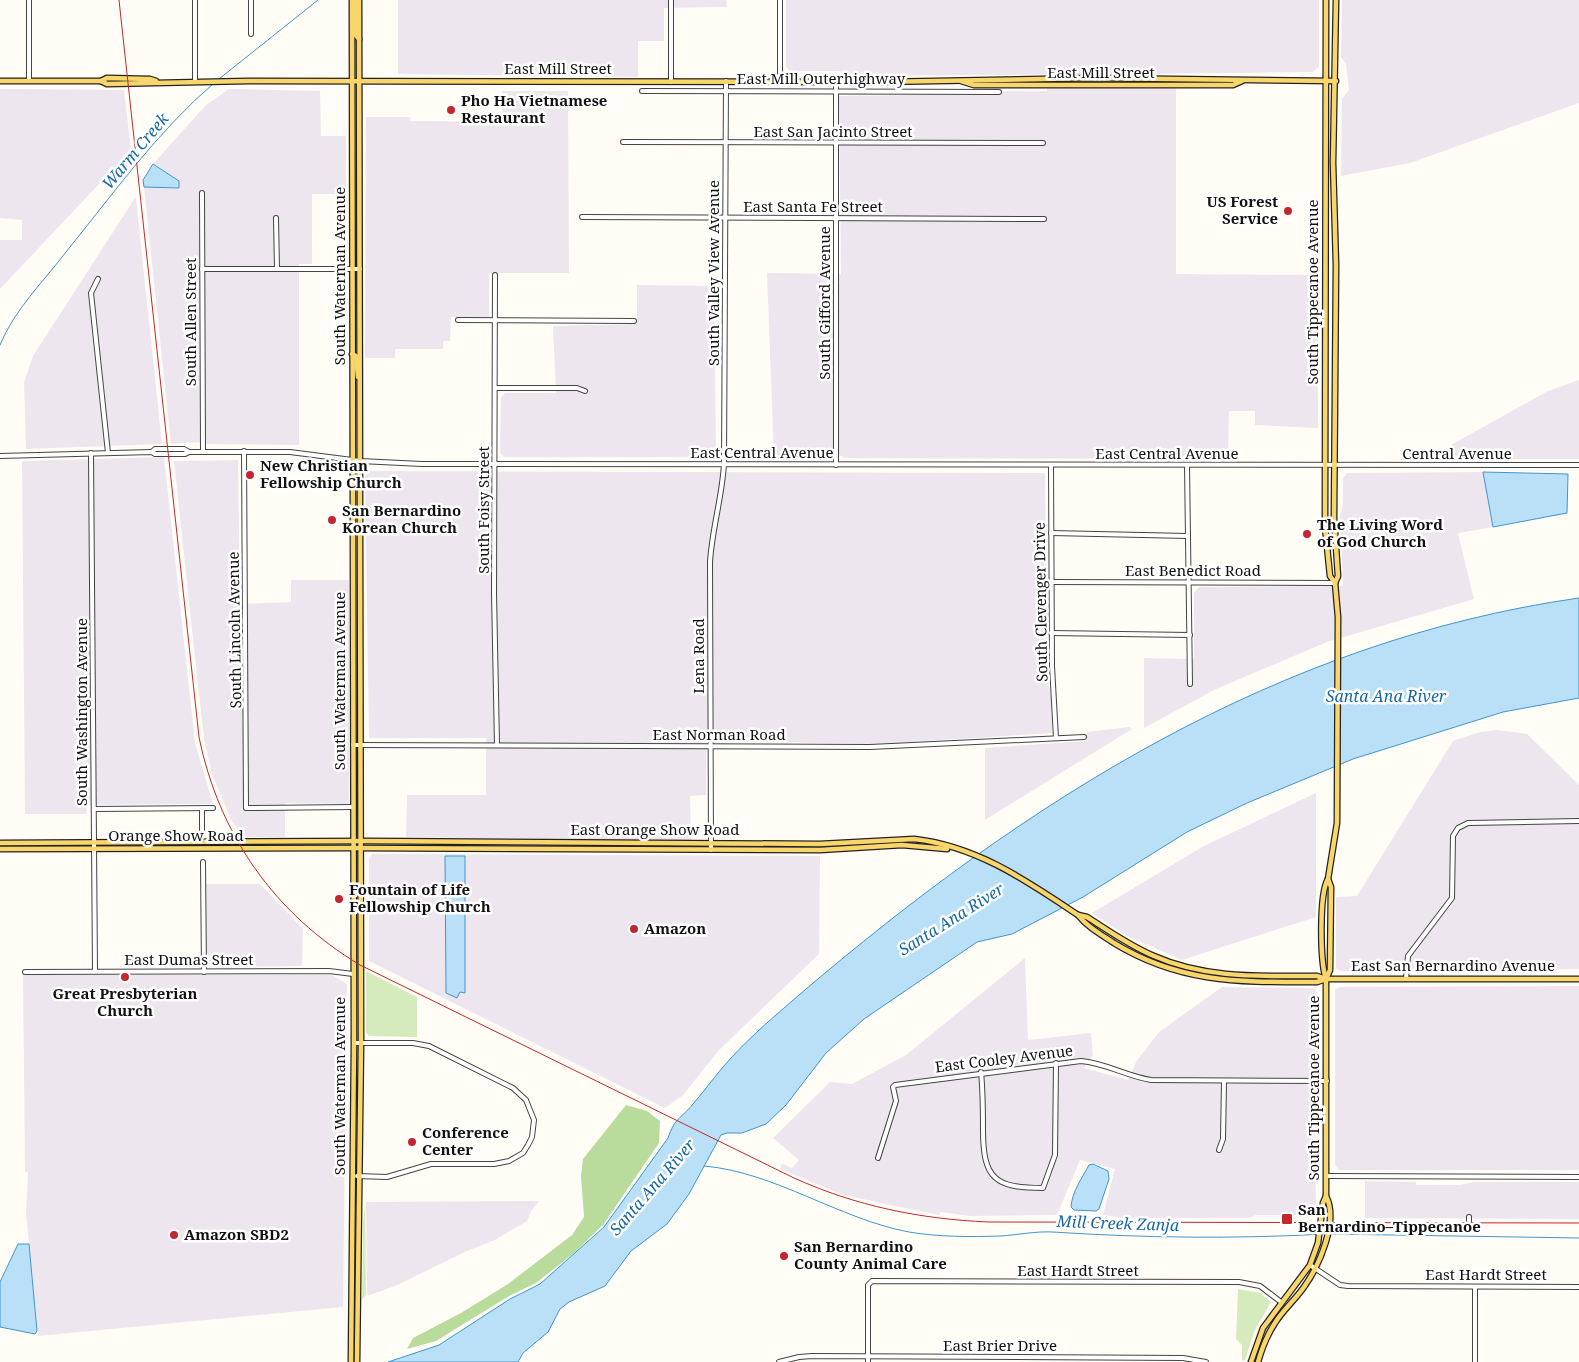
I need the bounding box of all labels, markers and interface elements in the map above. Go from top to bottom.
street label: East Mill Street [504,58,612,78]
street label: East Mill Street [1047,62,1155,82]
street label: East Mill Outerhighway [737,68,906,88]
place label: Pho Ha Vietnamese Restaurant [461,90,607,127]
marker: Pho Ha Vietnamese Restaurant [445,104,457,116]
water label: Warm Creek [97,108,174,194]
street label: East San Jacinto Street [753,121,913,141]
street label: South Valley View Avenue [703,180,723,366]
street label: South Waterman Avenue [329,187,349,365]
place label: US Forest Service [1207,191,1278,228]
street label: East Santa Fe Street [743,196,883,216]
street label: South Tippecanoe Avenue [1302,199,1322,385]
marker: US Forest Service [1282,205,1294,217]
street label: South Gifford Avenue [814,226,834,380]
street label: South Allen Street [180,258,200,386]
street label: East Central Avenue [690,442,834,462]
street label: East Central Avenue [1095,443,1239,463]
street label: Central Avenue [1402,443,1512,463]
street label: South Foisy Street [473,446,493,574]
place label: New Christian Fellowship Church [260,455,402,492]
marker: New Christian Fellowship Church [244,469,256,481]
place label: San Bernardino Korean Church [342,500,461,537]
marker: San Bernardino Korean Church [326,514,338,526]
place label: The Living Word of God Church [1317,514,1443,551]
street label: South Clevenger Drive [1029,522,1051,682]
marker: The Living Word of God Church [1301,528,1313,540]
street label: South Lincoln Avenue [223,551,245,709]
street label: East Benedict Road [1125,560,1261,580]
street label: South Waterman Avenue [329,592,349,770]
street label: South Washington Avenue [71,618,91,806]
street label: Lena Road [688,618,708,694]
water label: Santa Ana River [1326,685,1447,707]
street label: East Norman Road [652,724,786,744]
street label: East Orange Show Road [570,819,740,839]
street label: Orange Show Road [108,825,244,845]
water label: Santa Ana River [894,877,1008,960]
place label: Fountain of Life Fellowship Church [349,879,491,916]
marker: Fountain of Life Fellowship Church [333,893,345,905]
place label: Amazon [644,918,706,938]
marker: Amazon [628,923,640,935]
street label: East Dumas Street [124,949,254,969]
street label: East San Bernardino Avenue [1351,955,1555,975]
marker: Great Presbyterian Church [119,971,131,983]
place label: Great Presbyterian Church [52,983,198,1020]
street label: South Tippecanoe Avenue [1303,995,1323,1181]
street label: South Waterman Avenue [329,997,349,1175]
street label: East Cooley Avenue [934,1040,1074,1076]
place label: Conference Center [422,1122,509,1159]
water label: Santa Ana River [604,1134,700,1240]
marker: Conference Center [406,1136,418,1148]
place label: San Bernardino–Tippecanoe [1298,1199,1481,1236]
water label: Mill Creek Zanja [1055,1210,1180,1236]
marker: San Bernardino–Tippecanoe [1280,1212,1294,1226]
place label: Amazon SBD2 [184,1224,289,1244]
marker: Amazon SBD2 [168,1229,180,1241]
place label: San Bernardino County Animal Care [794,1236,947,1273]
marker: San Bernardino County Animal Care [778,1250,790,1262]
street label: East Hardt Street [1017,1260,1139,1280]
street label: East Hardt Street [1425,1264,1547,1284]
street label: East Brier Drive [943,1335,1057,1355]

